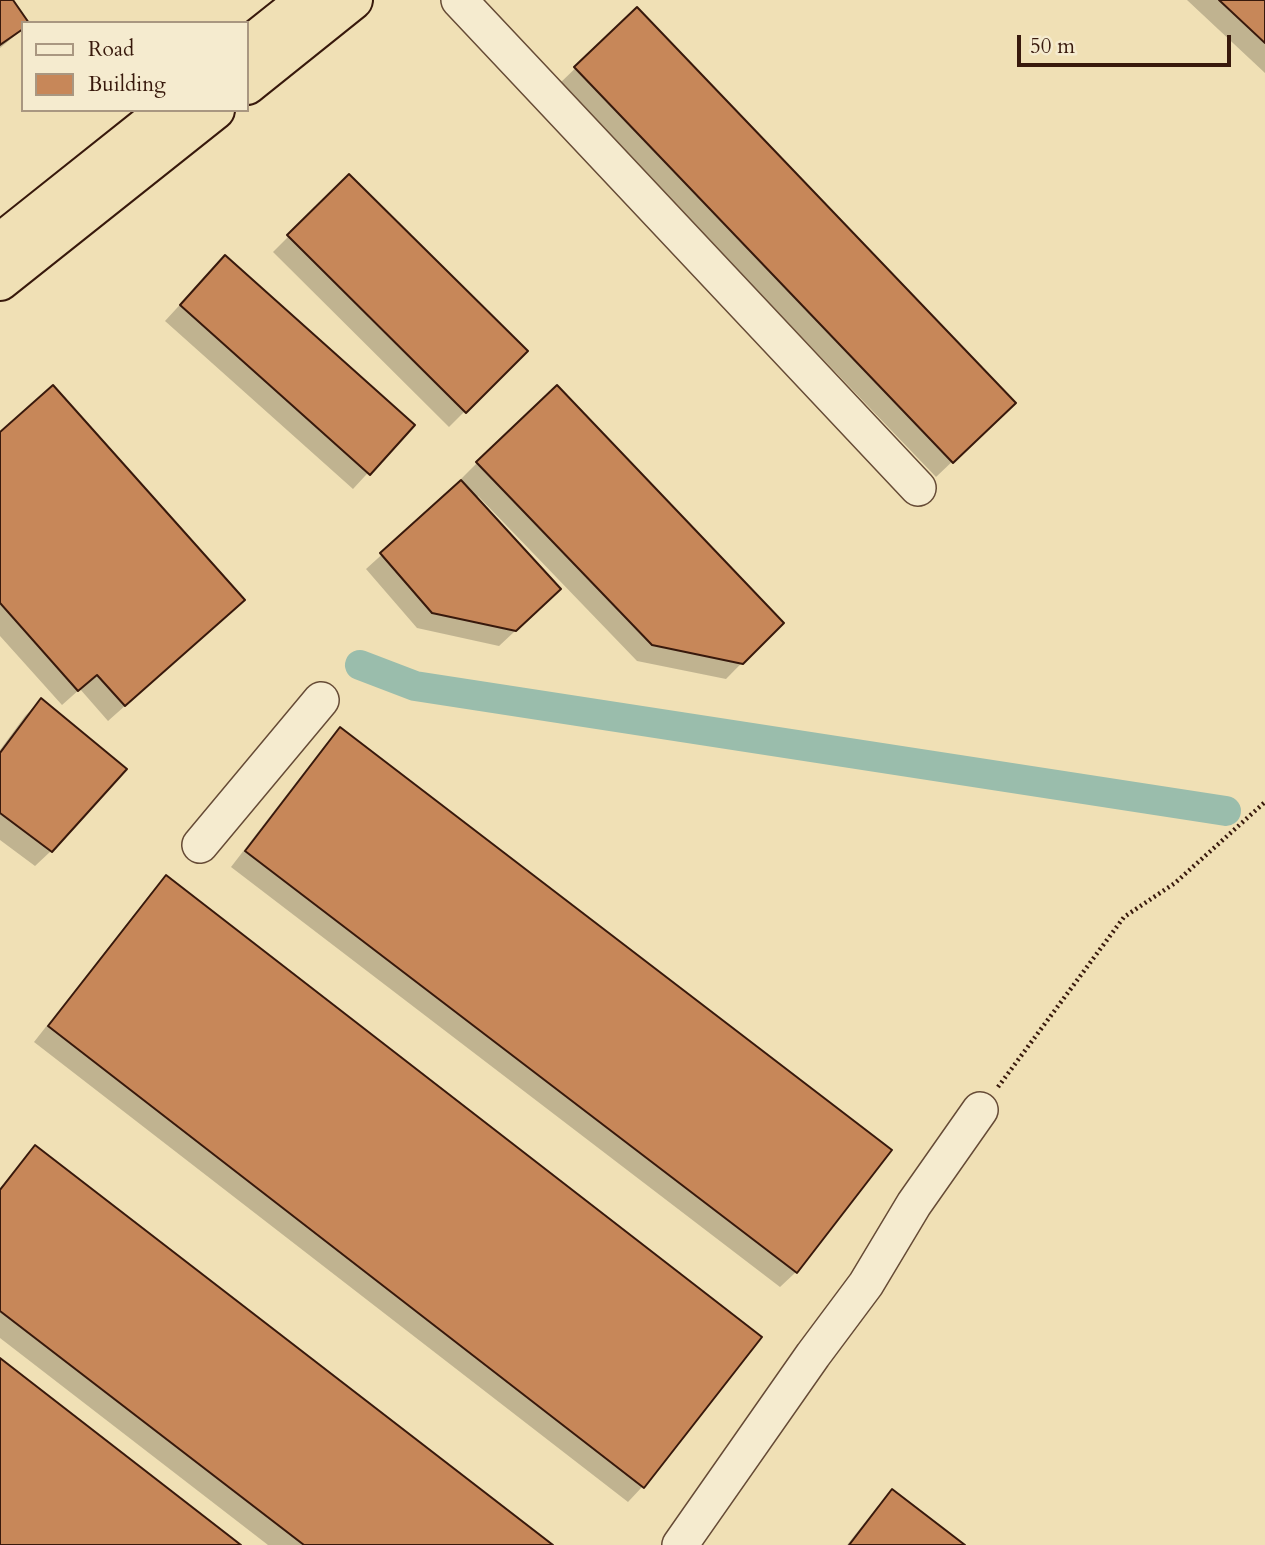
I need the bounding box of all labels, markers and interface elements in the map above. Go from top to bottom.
legend [21,21,248,112]
scale bar [1020,21,1234,65]
text: 50 m [1030,32,1075,61]
text: Road [88,35,134,64]
text: Building [88,70,166,99]

